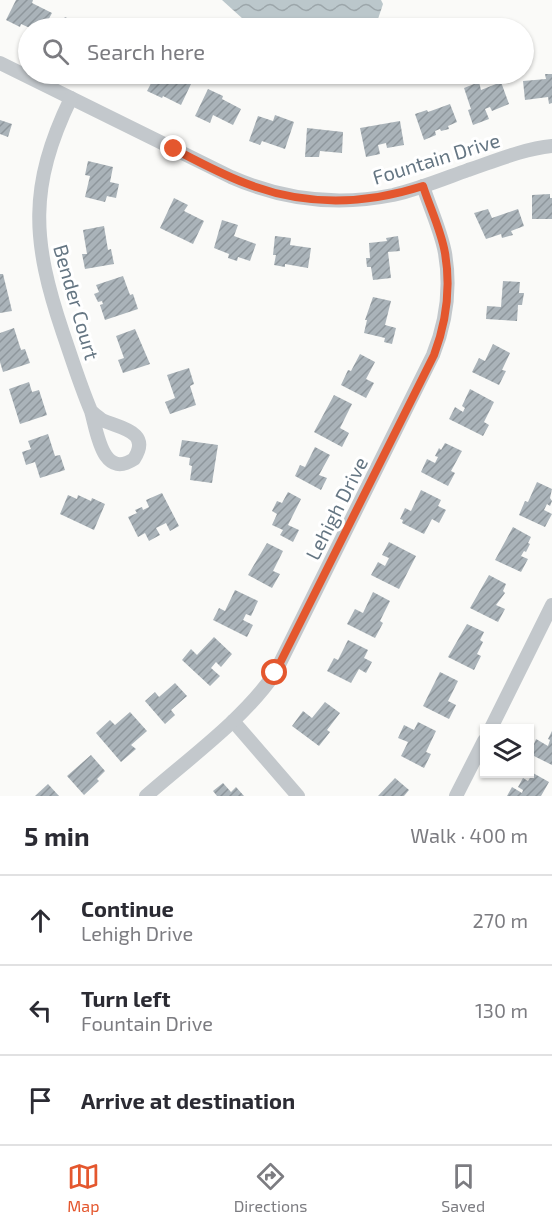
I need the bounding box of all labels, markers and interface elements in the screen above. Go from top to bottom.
search box [18,18,534,84]
icon: search [39,35,72,68]
text: Search here [87,38,205,64]
street label: Fountain Drive [369,127,503,189]
route end [160,135,186,161]
street label: Bender Court [49,242,105,363]
street label: Lehigh Drive [300,453,372,563]
route start [261,659,287,685]
map controls [480,724,534,778]
button: layers [480,724,534,778]
text: 5 min [24,820,90,851]
text: Walk · 400 m [410,823,528,847]
text: Continue [81,895,174,921]
icon: ahead [24,904,57,937]
text: 270 m [472,908,528,932]
text: Lehigh Drive [81,921,193,945]
text: Turn left [81,985,170,1011]
icon: left [24,994,57,1027]
text: 130 m [475,998,528,1022]
text: Fountain Drive [81,1011,213,1035]
icon: arrive [24,1084,57,1117]
text: Arrive at destination [81,1087,295,1113]
tab: Map [67,1160,100,1215]
tab: Directions [234,1160,307,1215]
tab: Saved [441,1160,485,1215]

